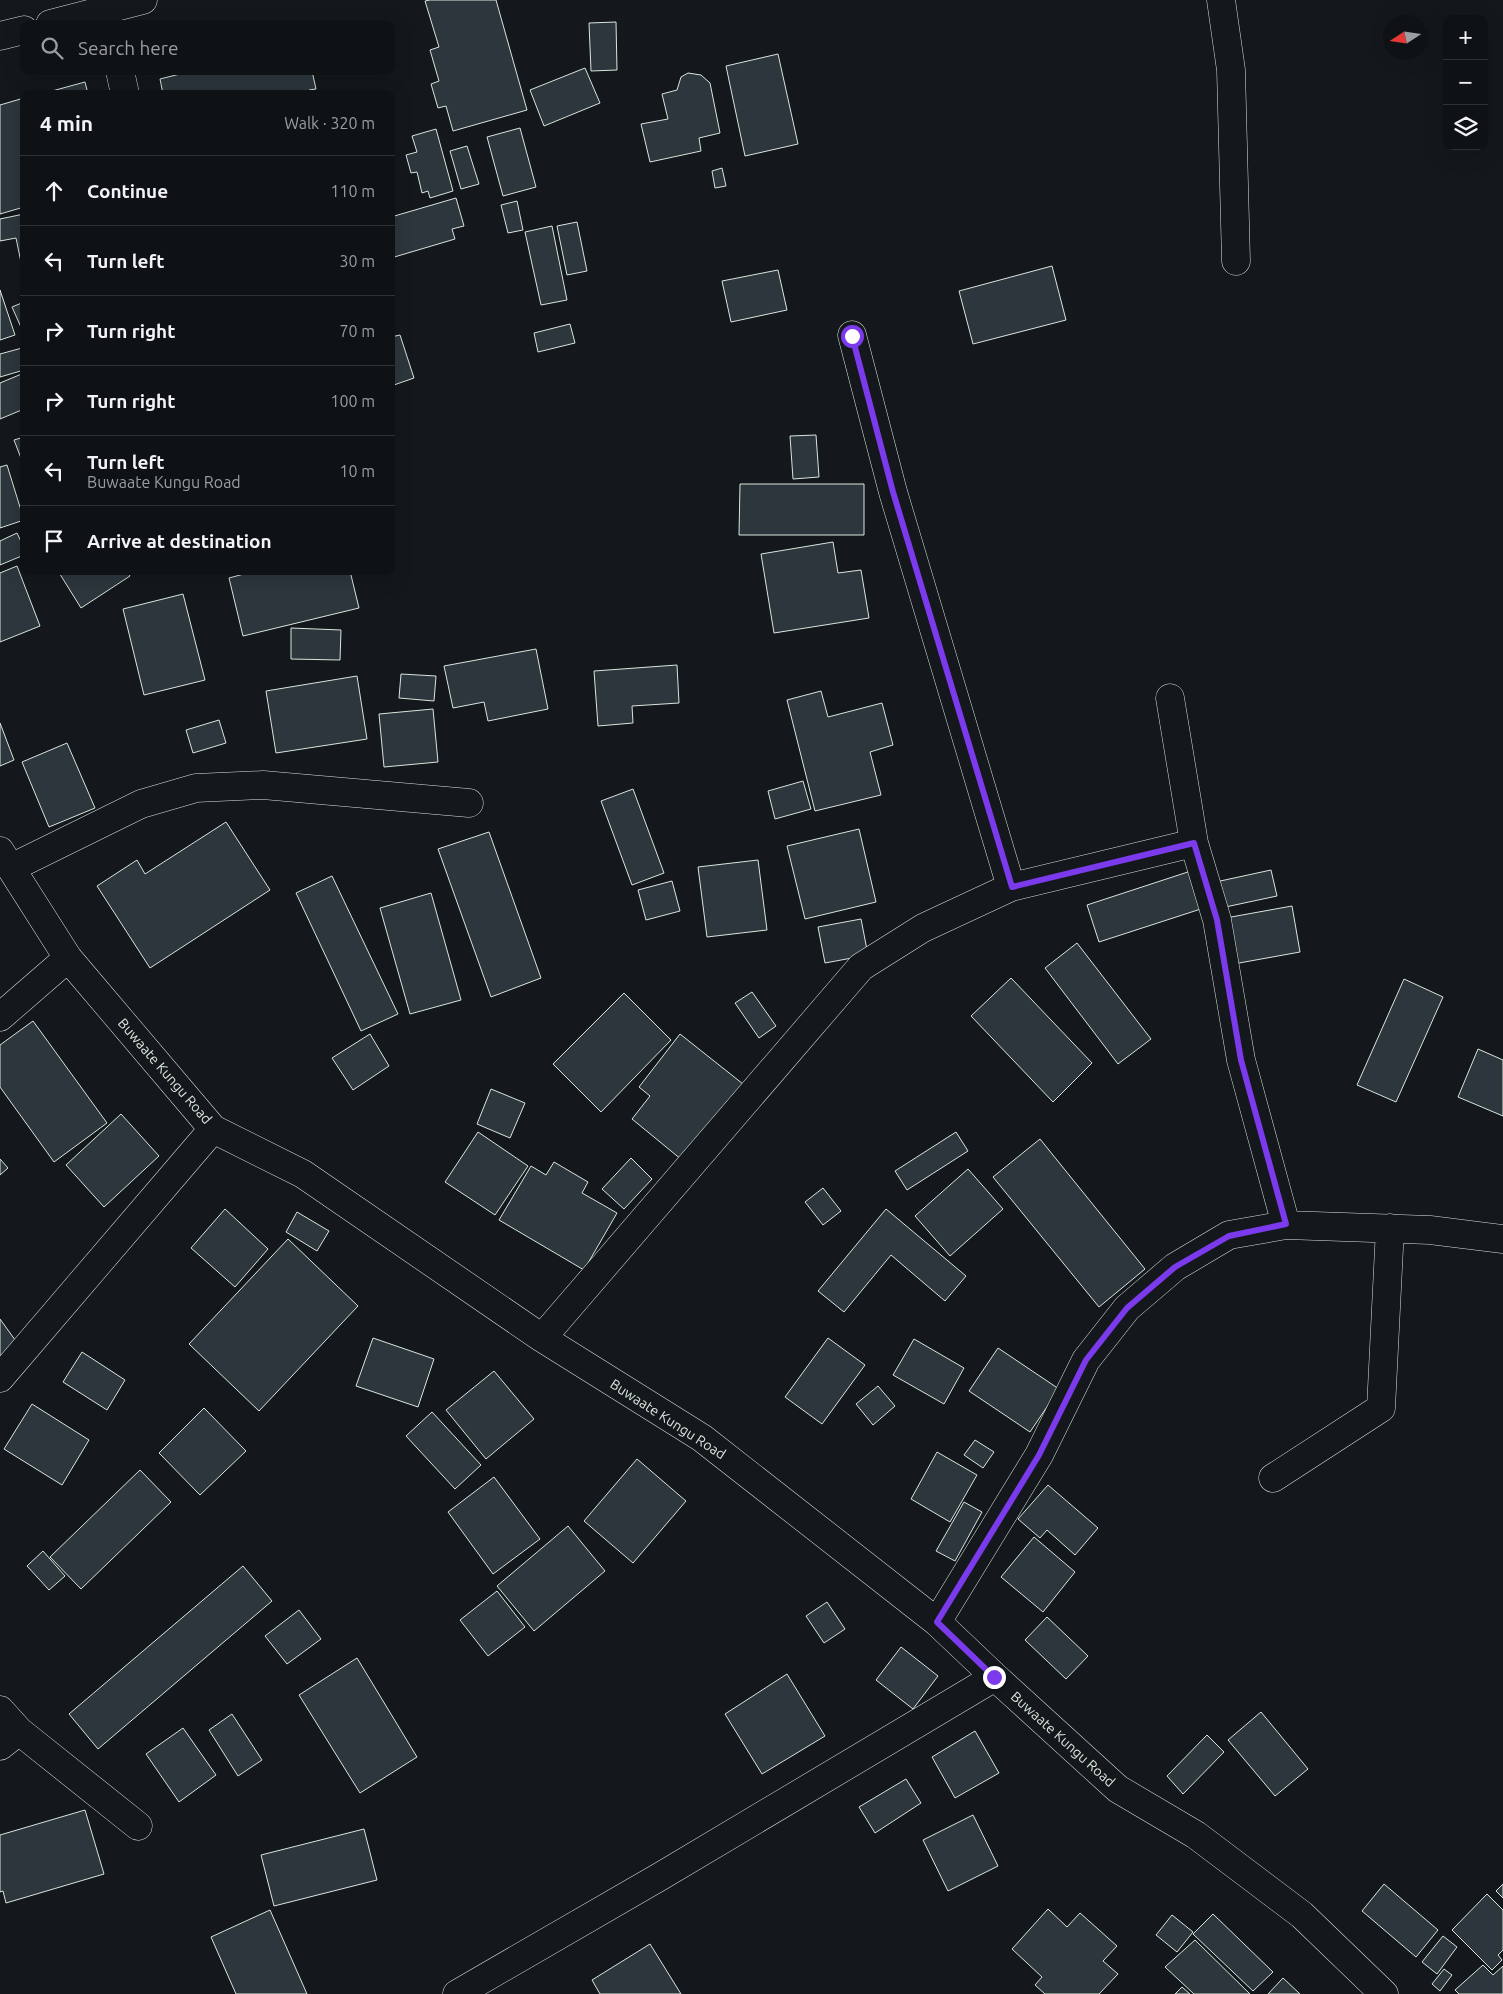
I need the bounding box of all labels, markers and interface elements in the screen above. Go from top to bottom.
north arrow [1383,15,1428,60]
map controls [1443,15,1488,150]
button: + [1443,15,1488,60]
search box [20,20,395,75]
icon: search [38,34,66,62]
text: Search here [78,37,178,59]
button: − [1443,60,1488,105]
button: layers [1443,105,1488,150]
text: 4 min [40,111,93,135]
text: Walk · 320 m [284,114,375,132]
icon: ahead [40,177,68,205]
text: Continue [87,180,168,202]
text: 110 m [330,182,375,200]
icon: left [40,247,68,275]
text: Turn left [87,250,165,272]
text: 30 m [339,252,375,270]
icon: right [40,317,68,345]
text: Turn right [87,320,175,342]
text: 70 m [339,322,375,340]
route start [841,325,864,348]
icon: right [40,387,68,415]
text: Turn right [87,390,175,412]
text: 100 m [330,392,375,410]
text: Turn left [87,451,165,473]
icon: left [40,457,68,485]
text: 10 m [339,462,375,480]
text: Buwaate Kungu Road [87,473,241,491]
icon: arrive [40,527,68,555]
text: Arrive at destination [87,530,272,552]
street label: Buwaate Kungu Road [115,1015,215,1127]
street label: Buwaate Kungu Road [607,1376,729,1462]
route end [983,1666,1006,1689]
street label: Buwaate Kungu Road [1008,1688,1118,1790]

